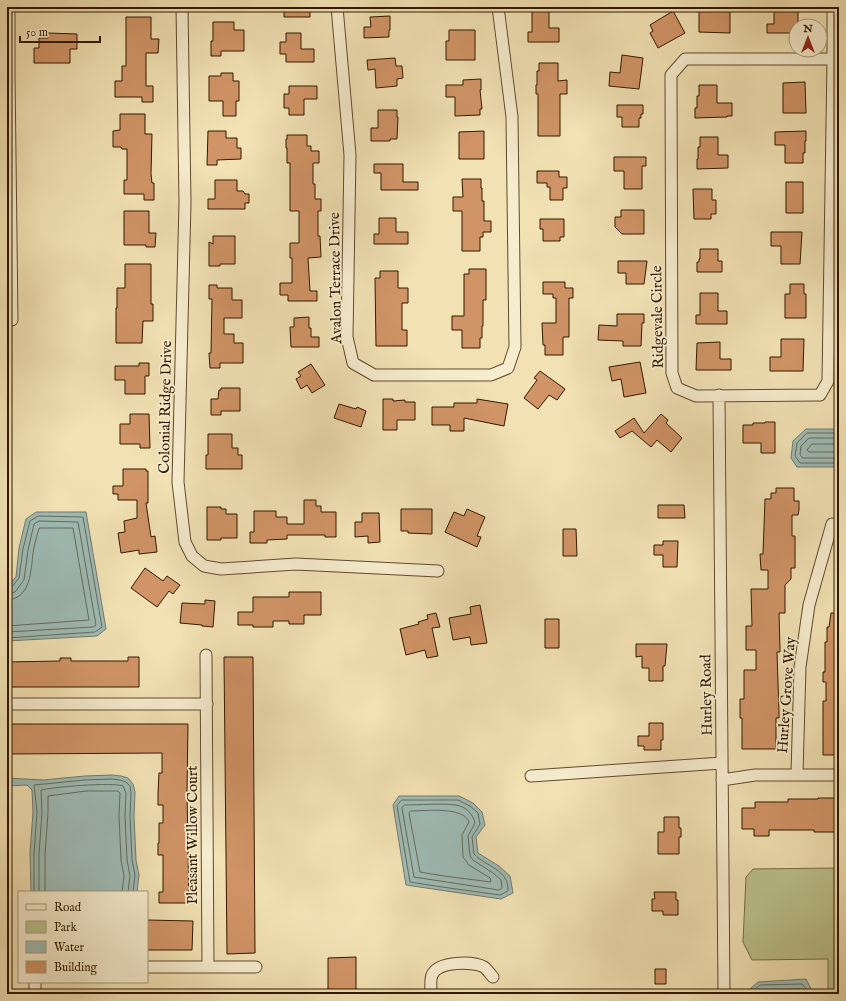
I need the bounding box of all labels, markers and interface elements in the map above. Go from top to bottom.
scale bar [20,18,100,44]
north arrow [788,18,828,58]
text: N [802,22,813,36]
text: 50 m [26,25,48,40]
street label: Avalon Terrace Drive [325,212,346,345]
street label: Ridgevale Circle [647,265,668,369]
street label: Colonial Ridge Drive [155,340,176,474]
street label: Hurley Grove Way [773,636,800,754]
street label: Hurley Road [696,653,717,736]
street label: Pleasant Willow Court [183,766,202,904]
legend [18,891,148,983]
text: Road [54,900,82,915]
text: Park [54,920,77,935]
text: Water [54,940,85,955]
text: Building [54,960,98,975]

